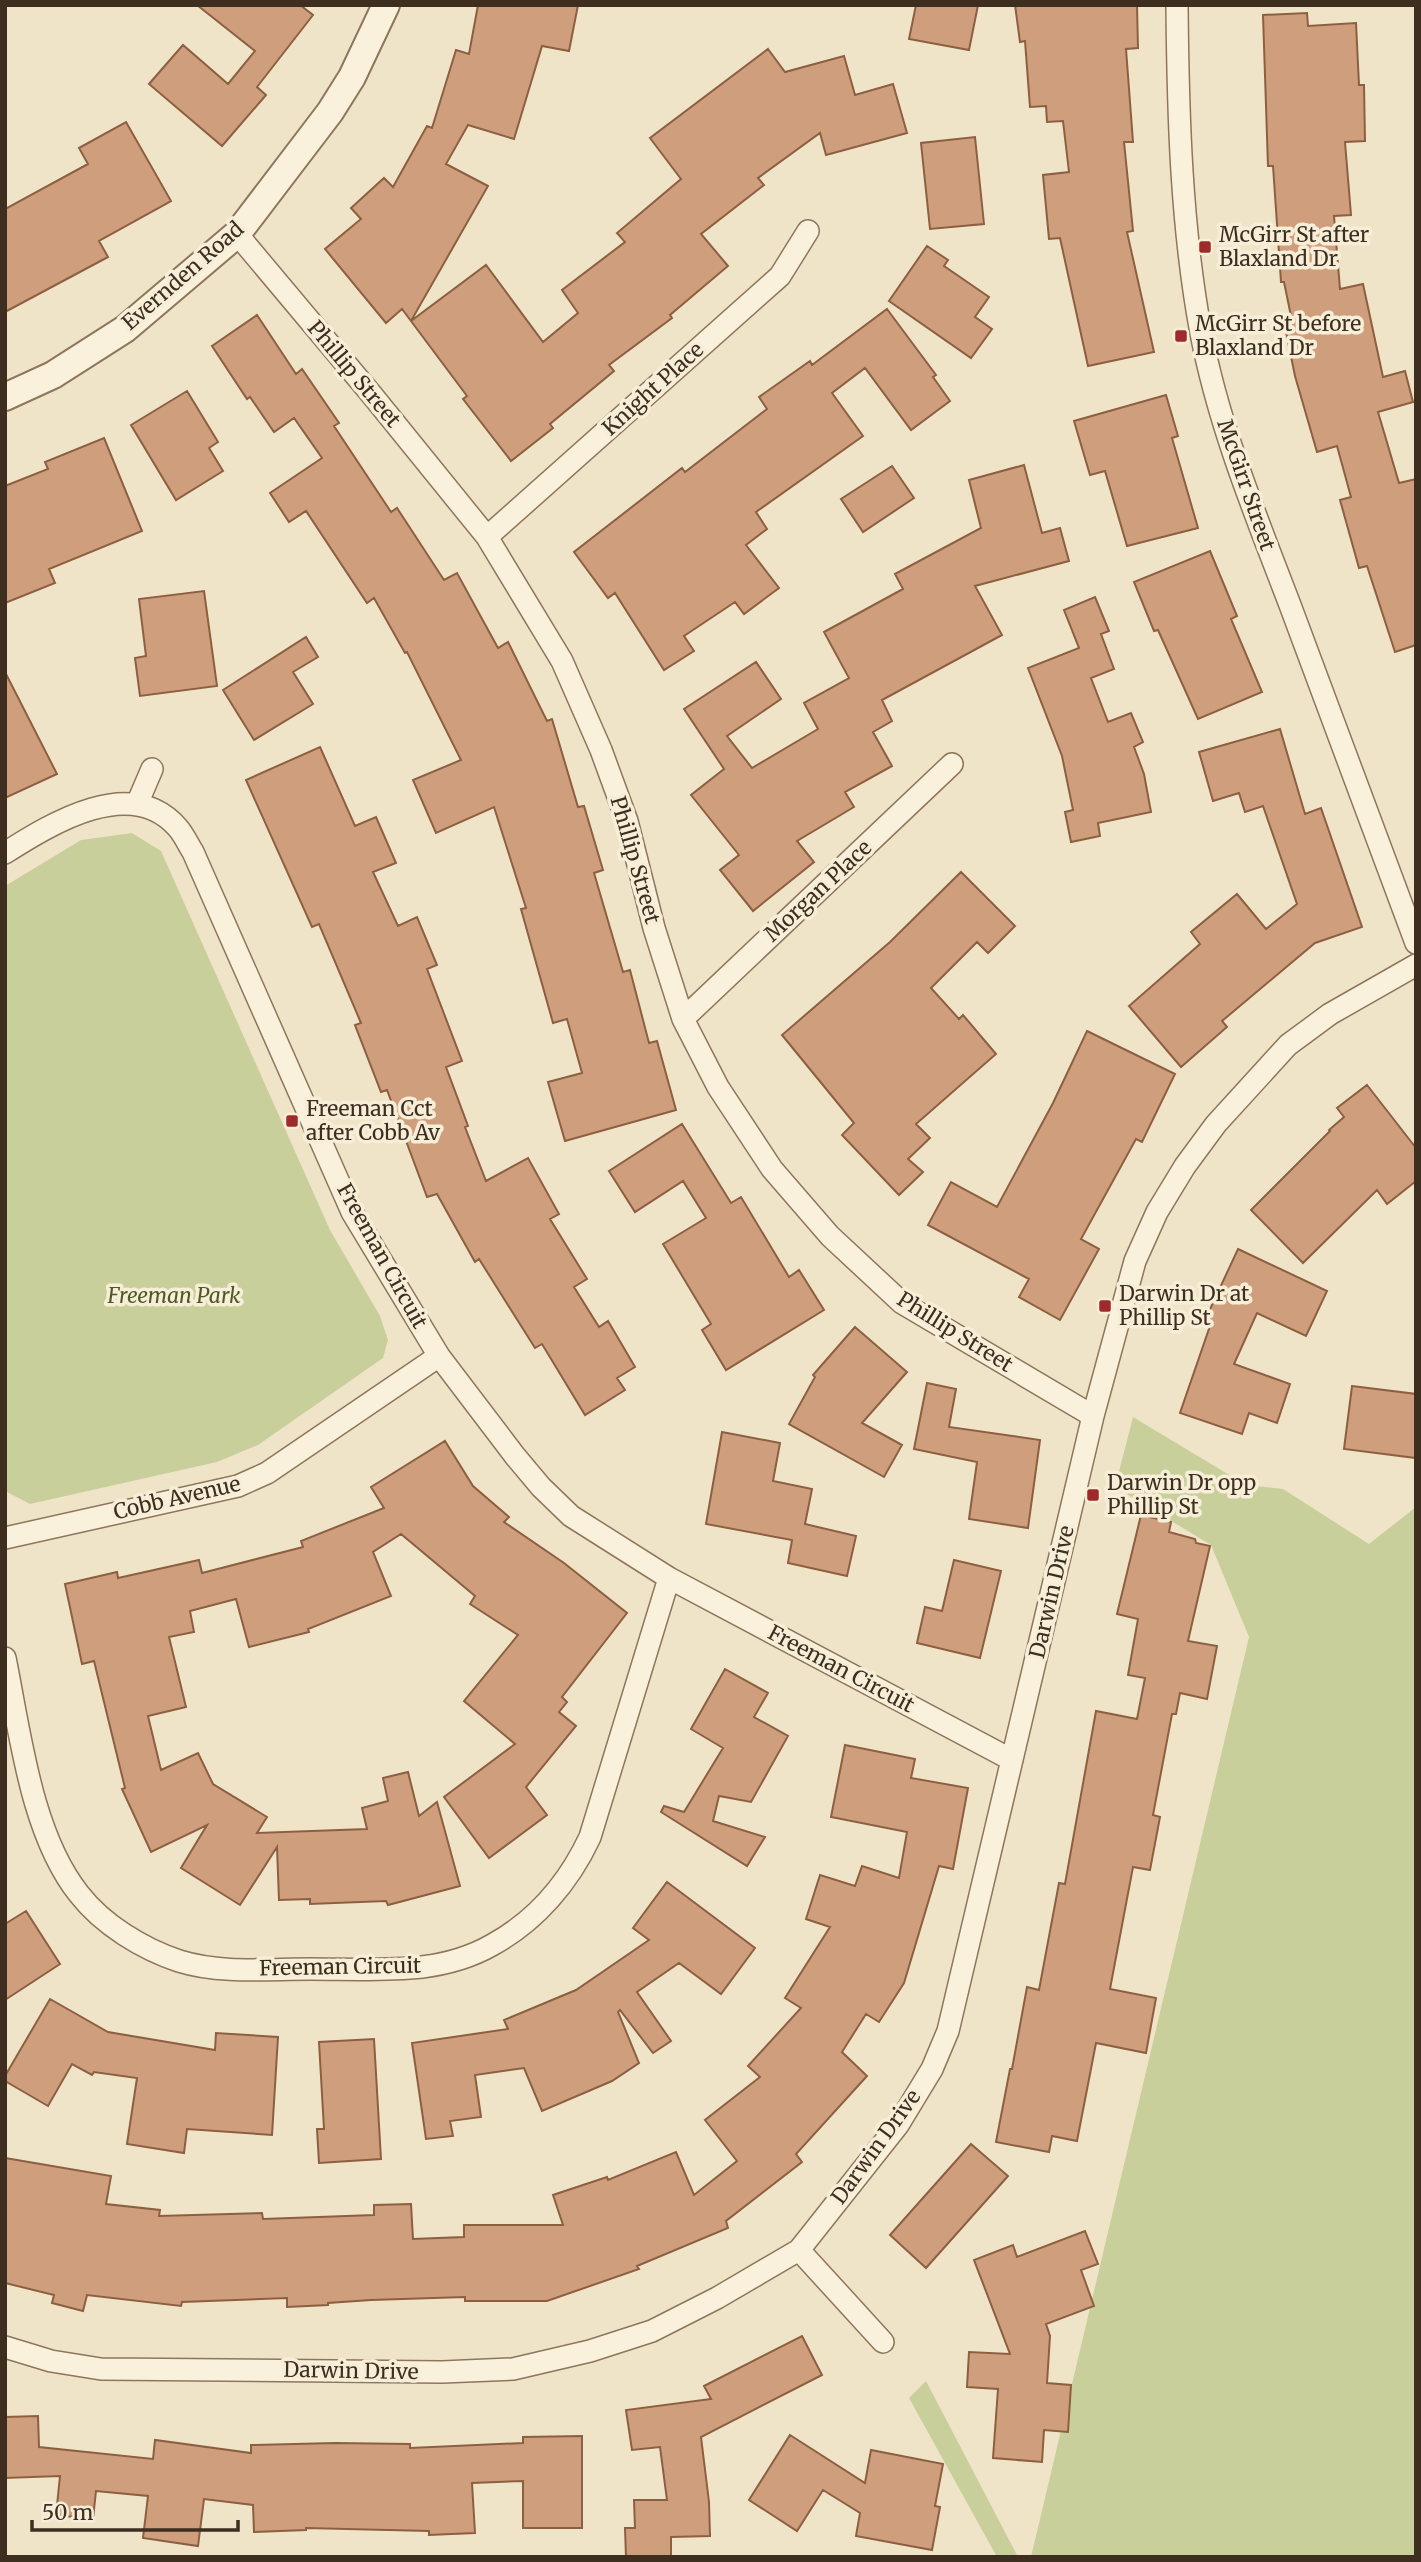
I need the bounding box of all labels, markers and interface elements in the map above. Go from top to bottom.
street label: Evernden Road [116,215,249,336]
place label: McGirr St after Blaxland Dr [1219,221,1369,272]
marker: McGirr St after Blaxland Dr [1197,239,1213,255]
place label: McGirr St before Blaxland Dr [1195,310,1361,361]
street label: Phillip Street [302,315,407,433]
marker: McGirr St before Blaxland Dr [1173,328,1189,344]
street label: Knight Place [596,336,709,441]
street label: McGirr Street [1211,416,1282,554]
street label: Phillip Street [604,793,667,927]
street label: Morgan Place [758,834,877,947]
place label: Freeman Cct after Cobb Av [306,1095,441,1146]
marker: Freeman Cct after Cobb Av [284,1113,300,1129]
street label: Freeman Circuit [331,1178,434,1333]
place label: Darwin Dr at Phillip St [1119,1280,1249,1331]
park label: Freeman Park [106,1282,241,1309]
street label: Phillip Street [892,1285,1018,1378]
marker: Darwin Dr at Phillip St [1097,1298,1113,1314]
place label: Darwin Dr opp Phillip St [1107,1469,1256,1520]
street label: Cobb Avenue [111,1470,243,1525]
marker: Darwin Dr opp Phillip St [1085,1487,1101,1503]
street label: Darwin Drive [1023,1523,1080,1661]
street label: Freeman Circuit [763,1619,919,1719]
street label: Freeman Circuit [259,1952,421,1981]
street label: Darwin Drive [825,2084,926,2209]
street label: Darwin Drive [283,2356,419,2385]
scale bar [32,2488,238,2532]
text: 50 m [42,2499,93,2526]

